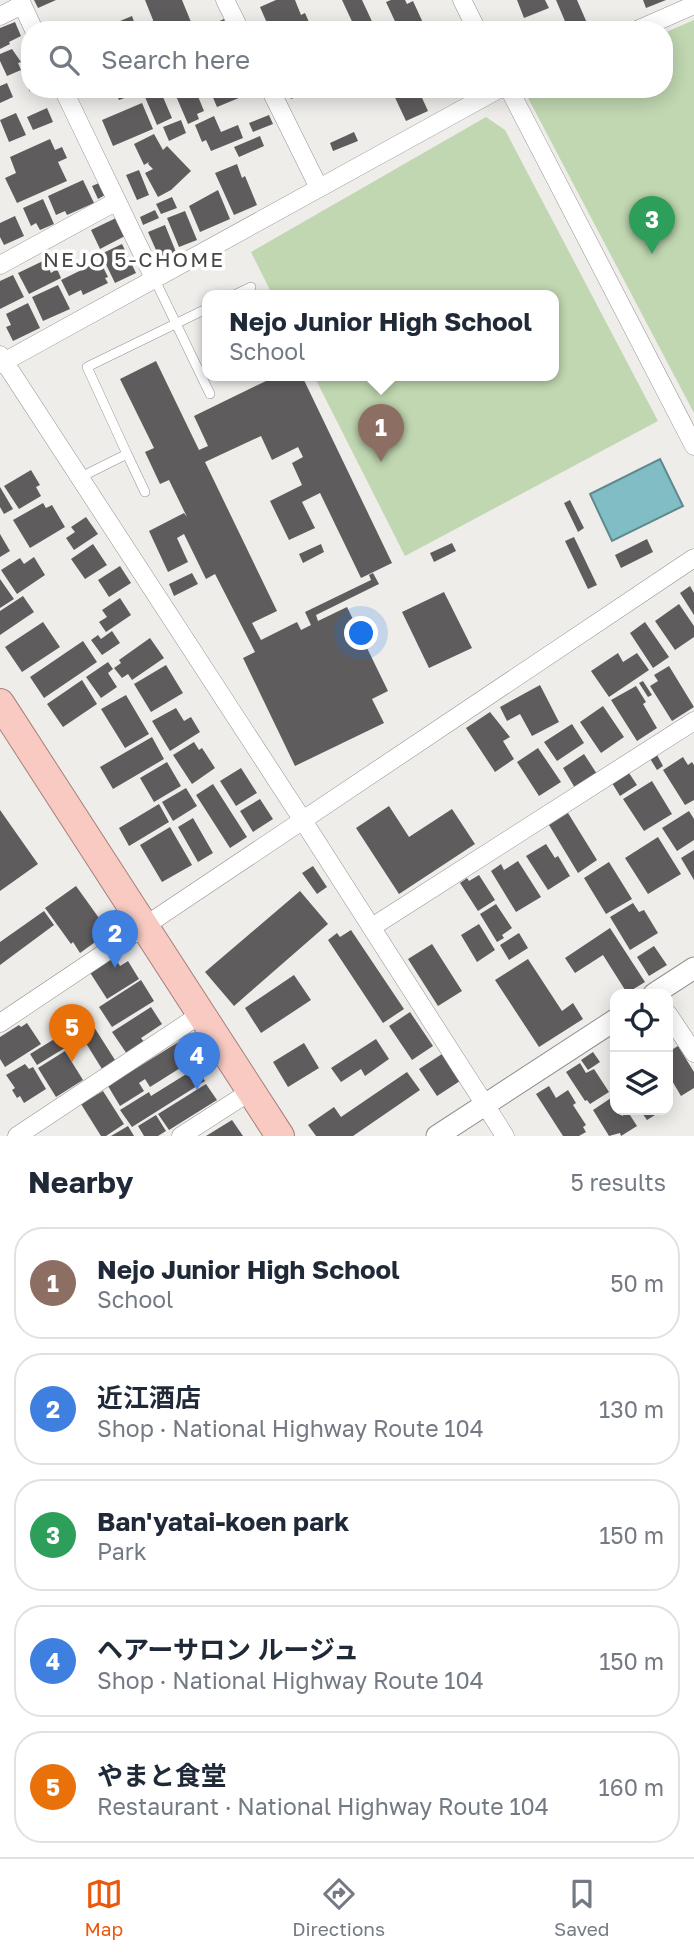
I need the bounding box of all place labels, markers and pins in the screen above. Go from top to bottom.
pin: 3 [629,196,675,254]
pin: 1 [358,404,404,462]
pin: 2 [92,910,138,968]
pin: 5 [49,1004,95,1062]
pin: 4 [174,1032,220,1090]

